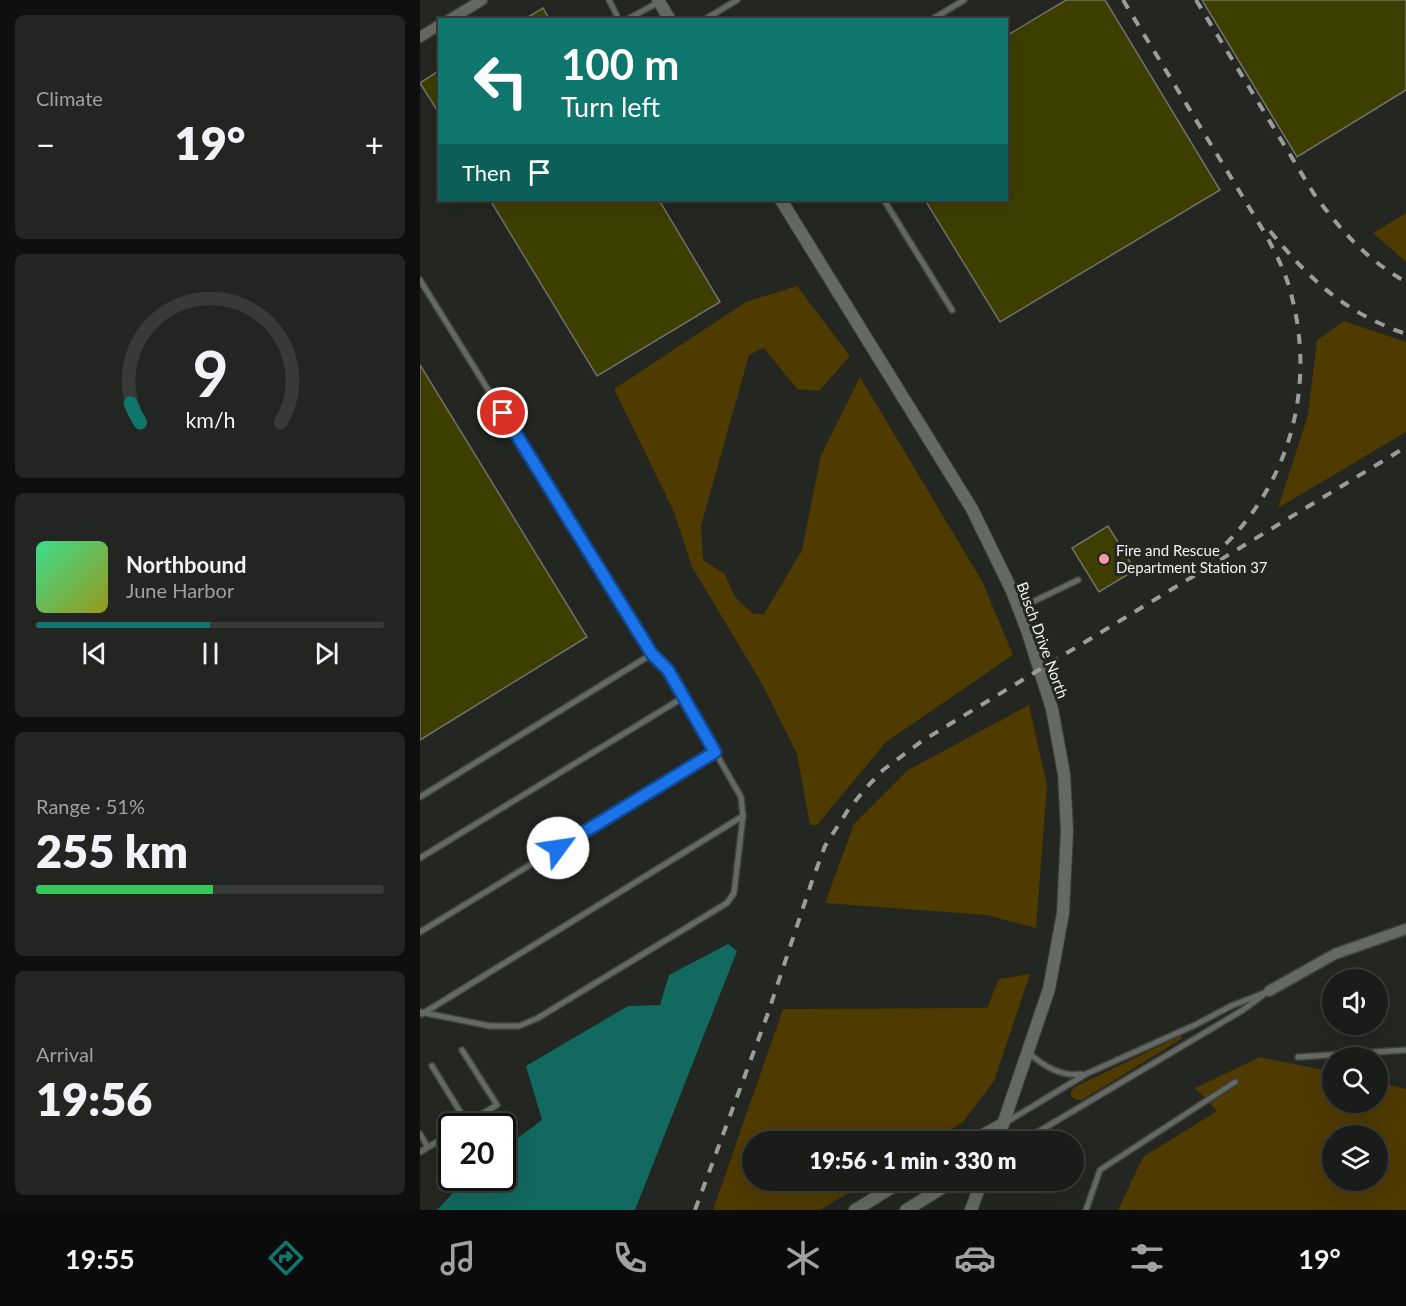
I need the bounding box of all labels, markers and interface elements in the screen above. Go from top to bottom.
text: 100 m [561,39,679,89]
icon: left [462,42,540,120]
text: Climate [36,86,103,110]
text: Turn left [561,90,660,123]
text: 19° [175,116,245,170]
text: − [36,124,55,164]
text: + [365,124,384,164]
icon: arrive [523,156,556,189]
text: Then [462,159,511,186]
text: 9 [192,335,228,410]
pin [477,387,528,438]
icon: arrive [486,396,519,429]
text: km/h [185,407,235,433]
place label: Fire and Rescue Department Station 37 [1116,541,1268,576]
text: Northbound [126,551,246,578]
marker: Fire and Rescue Department Station 37 [1097,552,1111,566]
text: June Harbor [126,578,234,602]
street label: Busch Drive North [1014,579,1072,701]
icon: previous [78,637,111,670]
icon: pause [194,637,227,670]
icon: next [310,637,343,670]
text: Range · 51% [36,794,145,818]
position arrow [526,816,590,880]
text: 255 km [36,824,188,878]
map controls [1322,969,1388,1191]
button: sound [1322,969,1388,1035]
text: Arrival [36,1042,94,1066]
button: search [1322,1047,1388,1113]
text: 19:56 [36,1072,152,1126]
speed limit sign: 20 [438,1113,516,1191]
button: layers [1322,1125,1388,1191]
text: 19:56 · 1 min · 330 m [810,1147,1016,1174]
icon: directions [265,1237,307,1279]
icon: music [437,1237,479,1279]
icon: phone [609,1237,651,1279]
icon: climate [782,1237,824,1279]
icon: car [954,1237,996,1279]
icon: filters [1126,1237,1168,1279]
text: 19:55 [65,1242,135,1275]
text: 19° [1298,1242,1341,1275]

